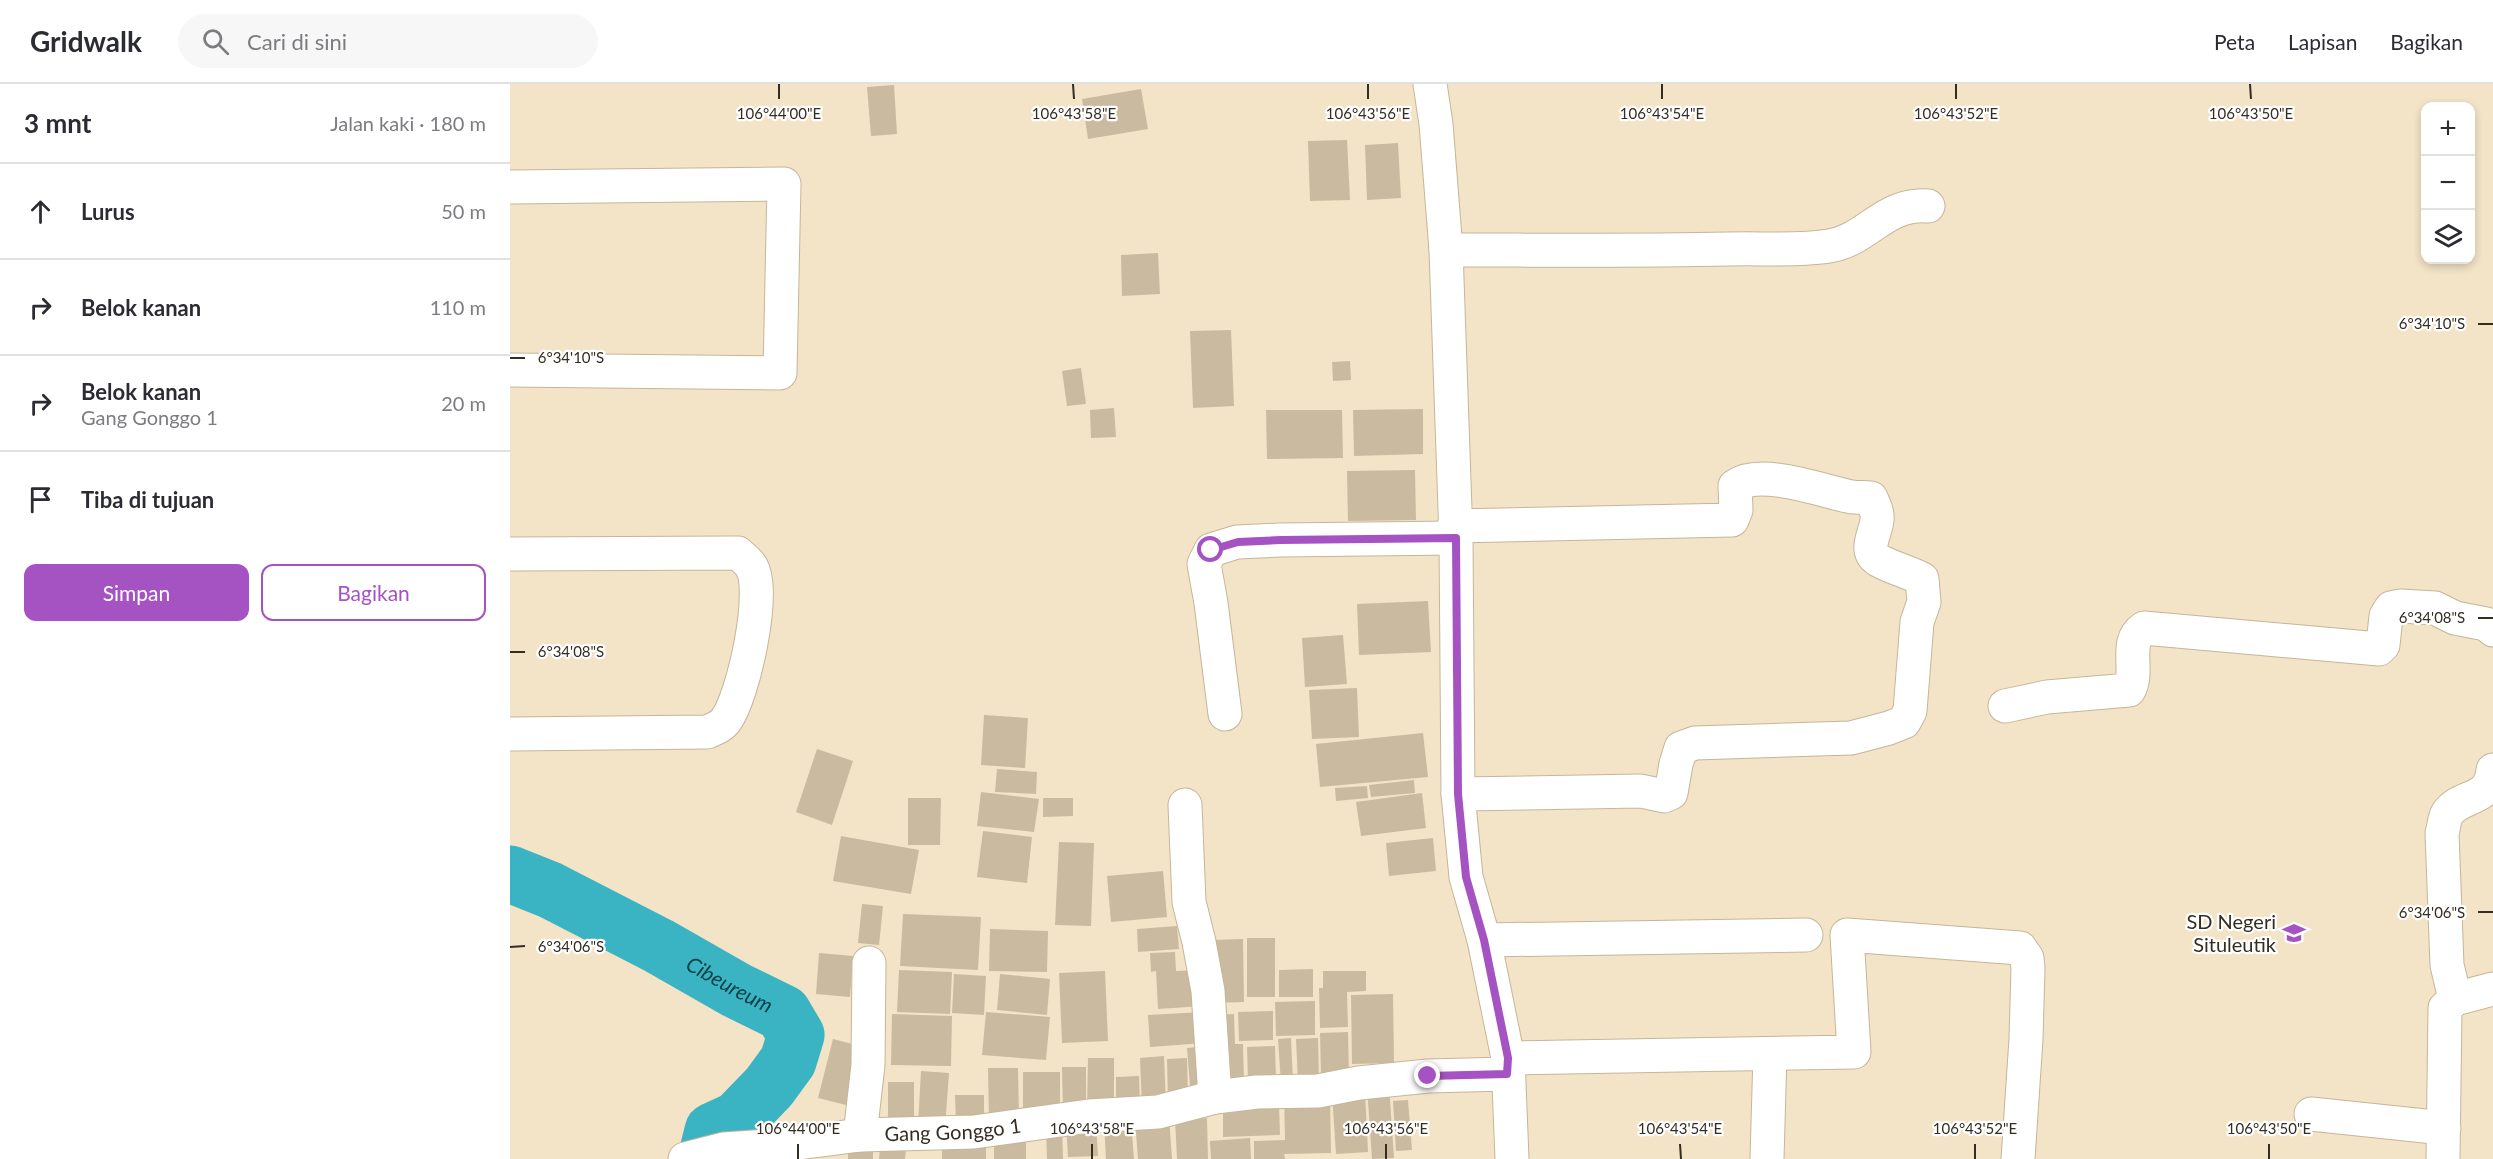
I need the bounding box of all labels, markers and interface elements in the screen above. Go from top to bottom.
search box [178,14,598,68]
text: Gridwalk [30,24,142,58]
icon: search [199,25,232,58]
text: Cari di sini [247,28,347,55]
text: Peta [2214,29,2255,54]
text: Lapisan [2288,29,2357,54]
text: Bagikan [2390,29,2463,54]
map controls [2421,102,2475,264]
button: + [2421,102,2475,156]
text: 106°44'00"E [737,104,821,122]
text: 106°43'58"E [1032,104,1116,122]
text: 106°43'56"E [1326,104,1410,122]
text: 106°43'54"E [1620,104,1704,122]
text: 106°43'52"E [1914,104,1998,122]
text: 106°43'50"E [2209,104,2293,122]
text: 3 mnt [24,107,91,139]
text: Jalan kaki · 180 m [330,111,486,135]
button: − [2421,156,2475,210]
icon: ahead [24,195,57,228]
text: Lurus [81,198,135,225]
text: 50 m [441,199,486,223]
button: layers [2421,210,2475,264]
icon: right [24,291,57,324]
text: Belok kanan [81,294,201,321]
text: 110 m [430,295,486,319]
text: 6°34'10"S [2399,314,2465,332]
text: 6°34'10"S [538,348,604,366]
text: Belok kanan [81,378,201,405]
icon: right [24,387,57,420]
text: 20 m [441,391,486,415]
text: Gang Gonggo 1 [81,405,218,429]
icon: arrive [24,483,57,516]
text: Tiba di tujuan [81,486,214,513]
route start [1197,536,1223,562]
button: Simpan [24,564,249,621]
button: Bagikan [261,564,486,621]
text: 6°34'08"S [2399,608,2465,626]
text: 6°34'08"S [538,642,604,660]
text: 6°34'06"S [2399,903,2465,921]
place label: SD Negeri Situleutik [2186,909,2277,956]
school or university icon: SD Negeri Situleutik [2281,920,2307,946]
text: 6°34'06"S [538,937,604,955]
water label: Cibeureum [682,950,777,1017]
route end [1414,1062,1440,1088]
street label: Gang Gonggo 1 [884,1113,1022,1145]
text: 106°44'00"E [756,1119,840,1137]
text: 106°43'58"E [1050,1119,1134,1137]
text: 106°43'56"E [1344,1119,1428,1137]
text: 106°43'54"E [1638,1119,1722,1137]
text: 106°43'52"E [1933,1119,2017,1137]
text: 106°43'50"E [2227,1119,2311,1137]

